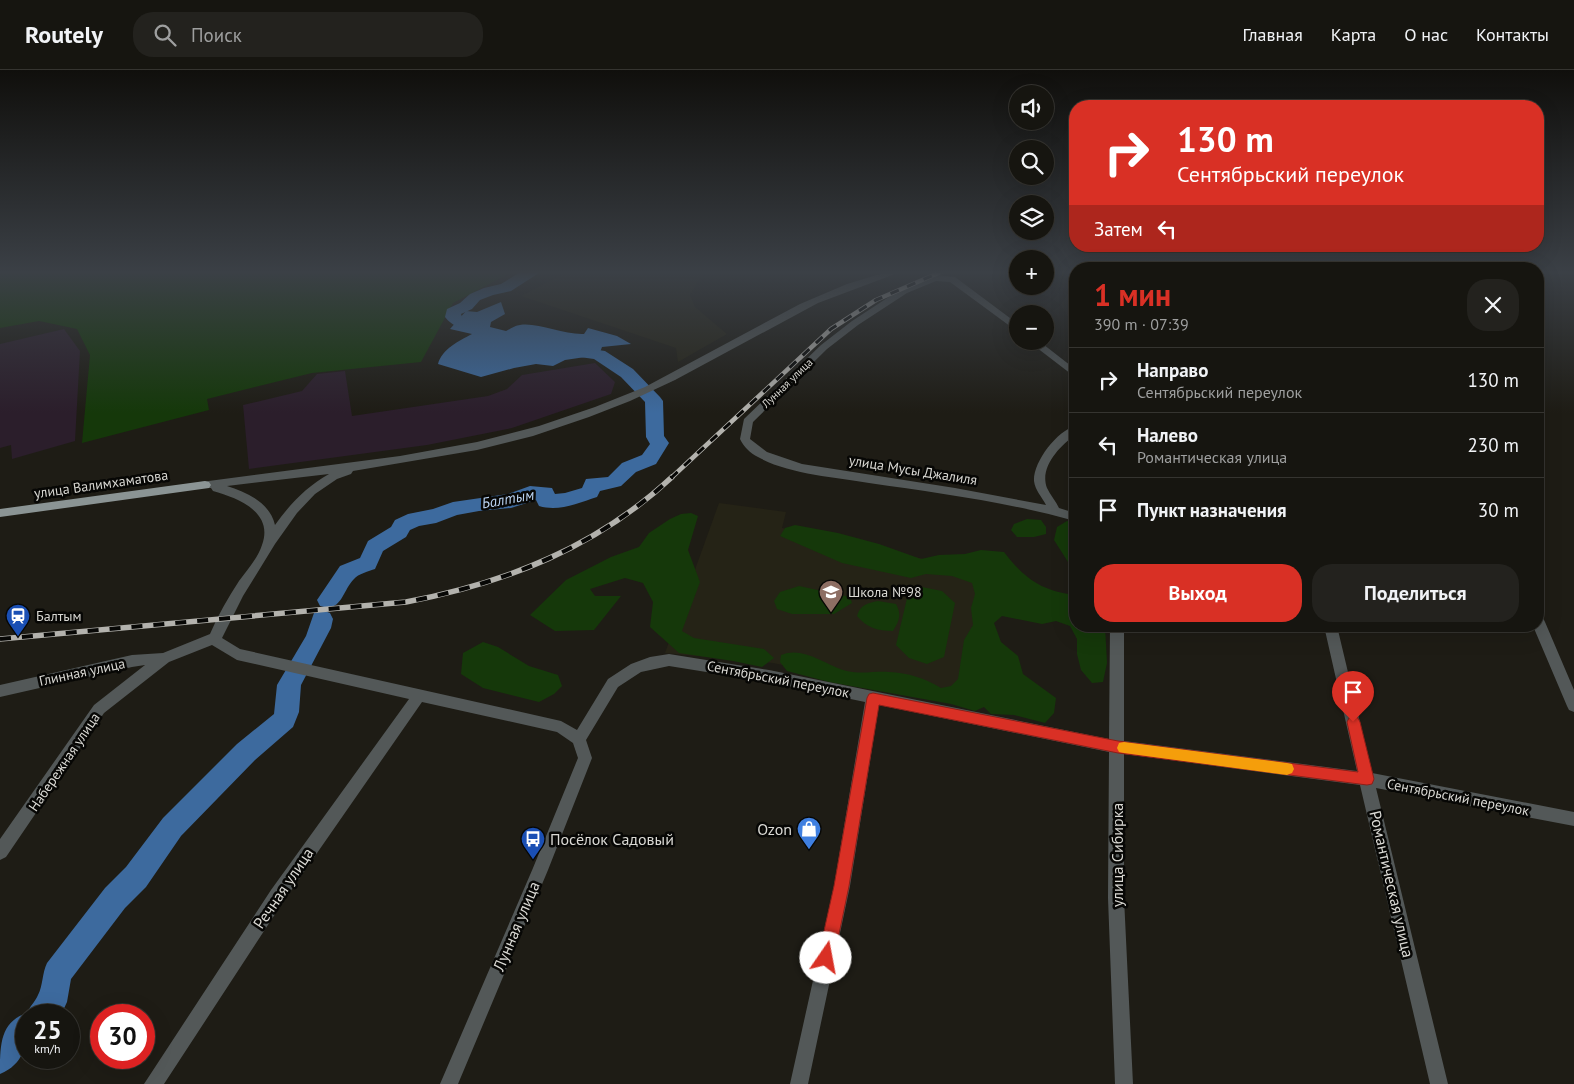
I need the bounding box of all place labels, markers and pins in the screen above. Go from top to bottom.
school or university icon: Школа №98 [818,579,844,613]
place label: Школа №98 [848,583,922,601]
station icon: Балтым [5,603,31,637]
place label: Балтым [36,607,82,625]
pin [1332,671,1374,722]
shop icon: Ozon [796,816,822,850]
place label: Ozon [757,819,792,839]
bus stop icon: Посёлок Садовый [520,826,546,860]
place label: Посёлок Садовый [550,829,674,849]

